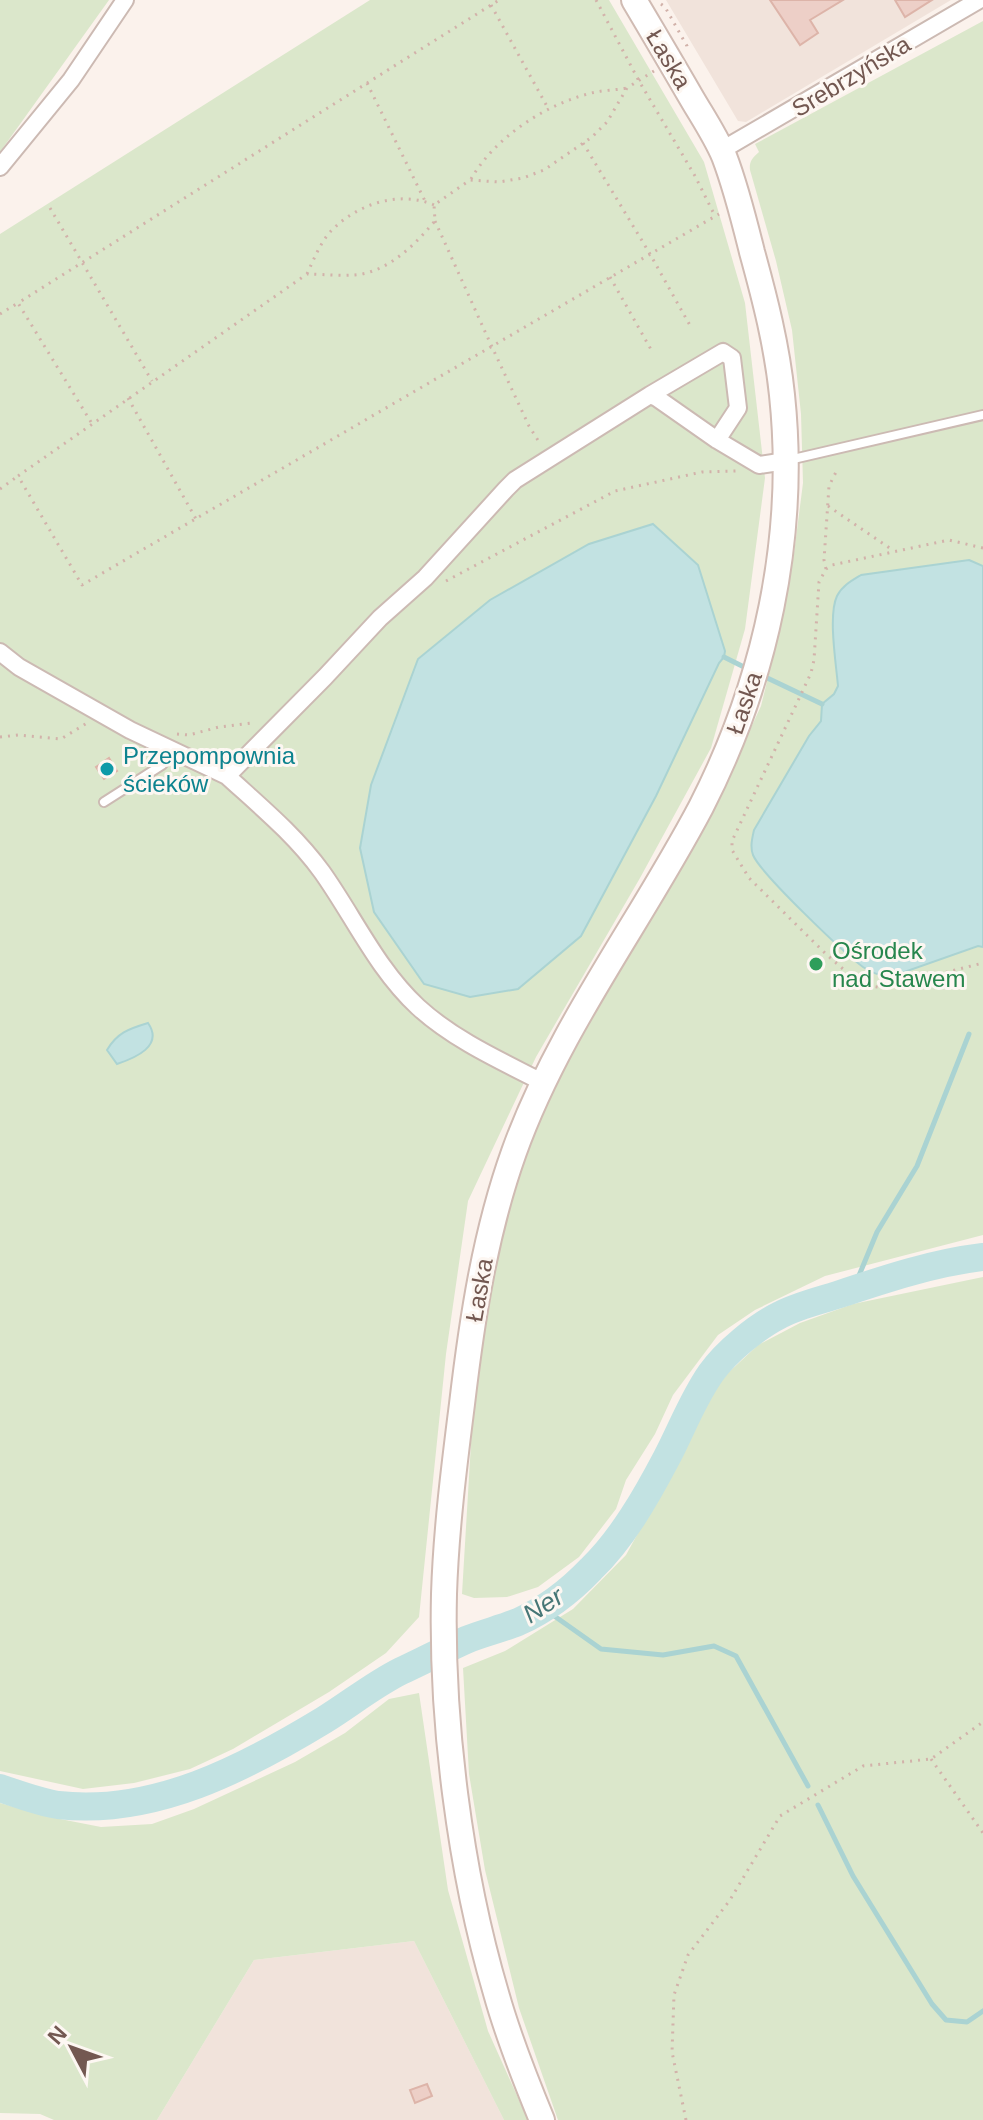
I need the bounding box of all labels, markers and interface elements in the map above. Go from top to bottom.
street label: Łaska [641,25,697,94]
street label: Srebrzyńska [787,30,916,122]
street label: Łaska [721,668,767,738]
place label: Przepompownia ścieków [123,742,296,797]
marker: Przepompownia ścieków [98,760,116,778]
place label: Ośrodek nad Stawem [832,937,965,992]
marker: Ośrodek nad Stawem [807,955,825,973]
street label: Łaska [460,1255,498,1324]
water label: Ner [517,1580,570,1629]
north arrow [32,2008,112,2088]
text: N [43,2021,72,2049]

